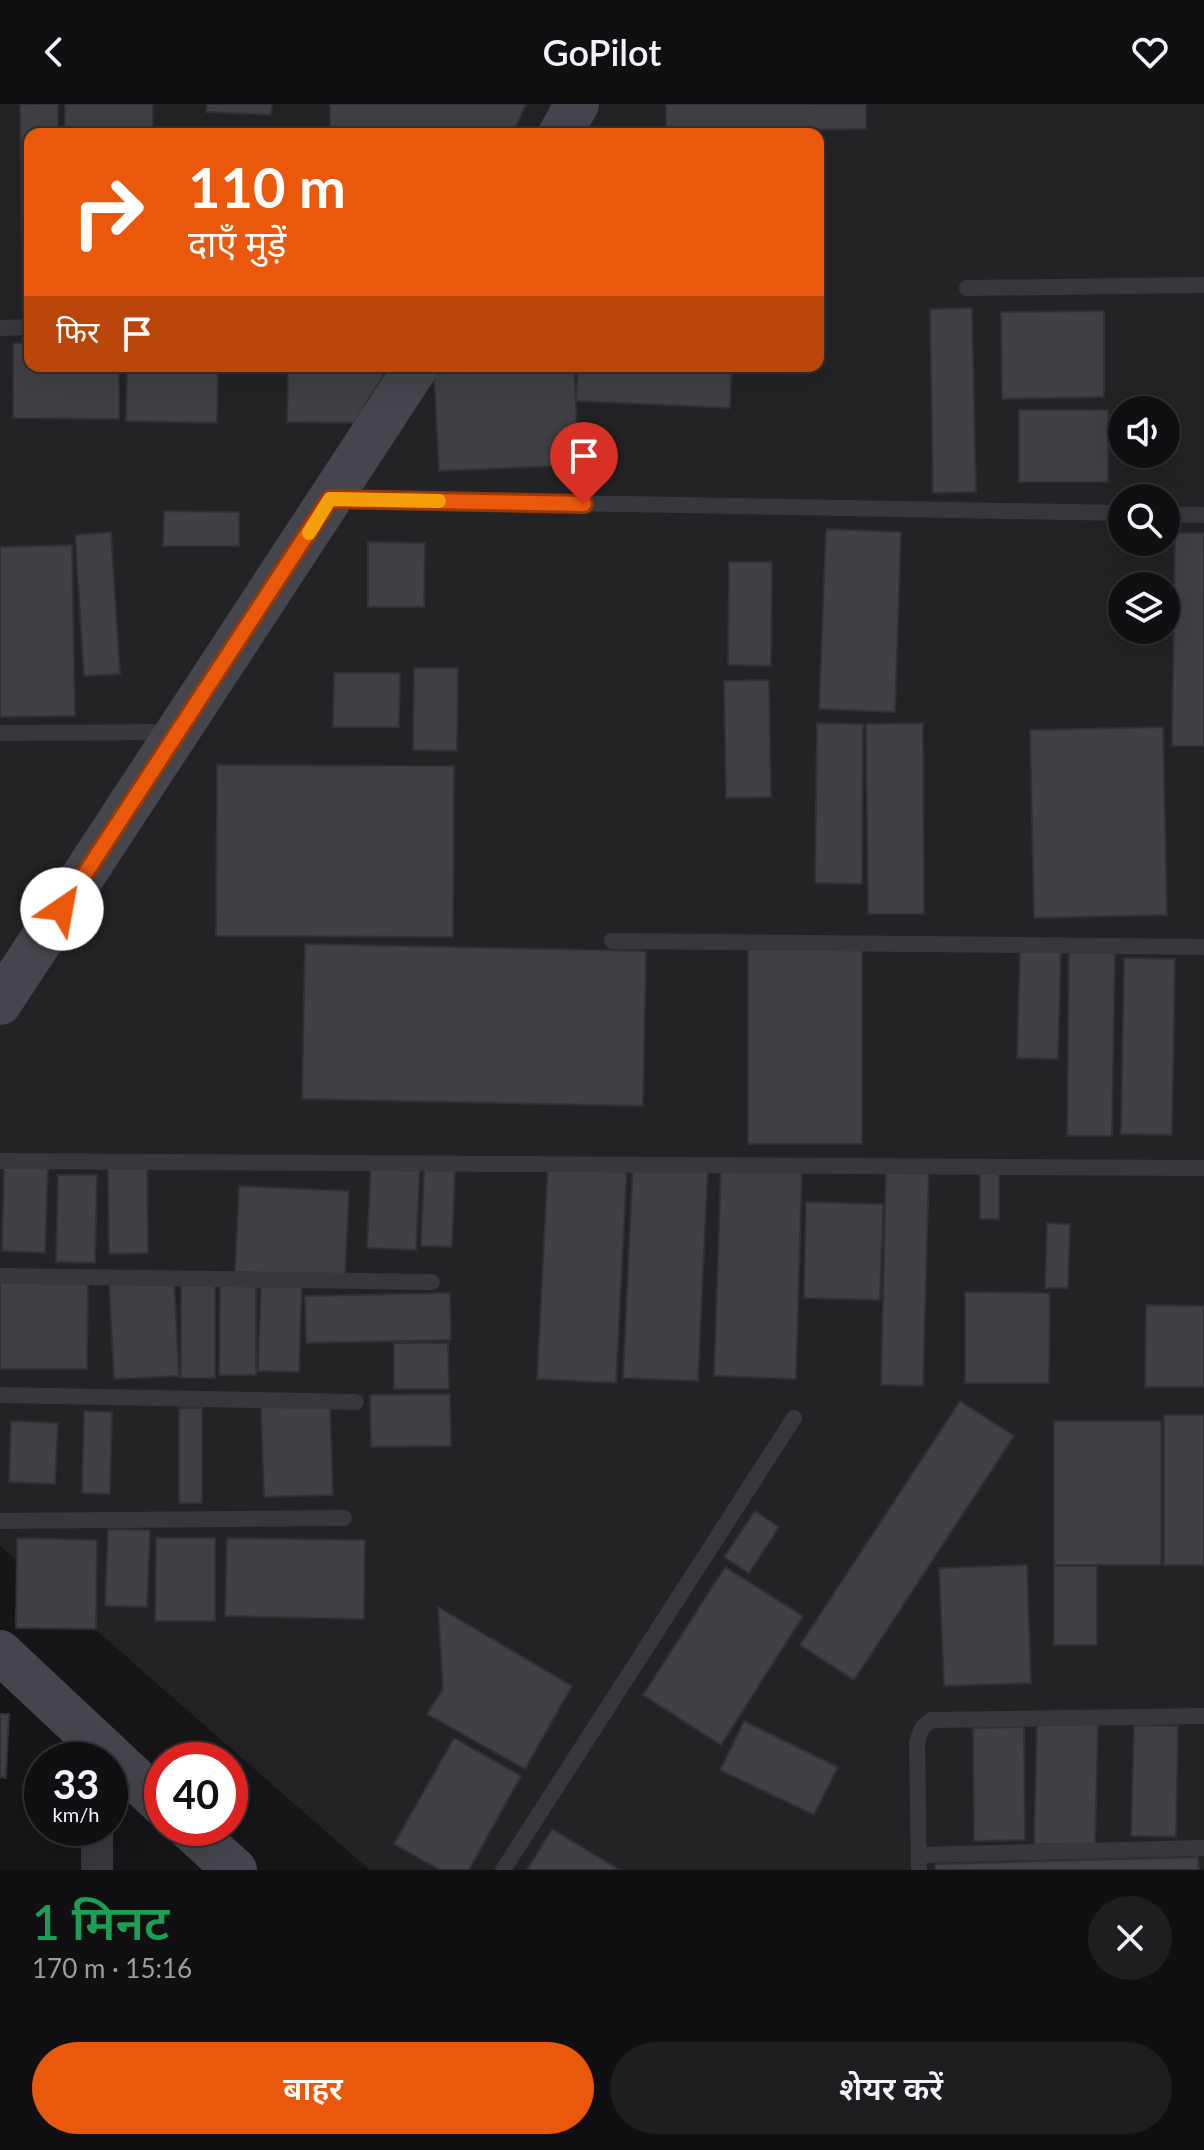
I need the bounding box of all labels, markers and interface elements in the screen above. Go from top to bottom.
icon: back [32,30,76,74]
text: GoPilot [543,30,661,74]
icon: heart [1128,30,1172,74]
text: 110 m [188,153,346,220]
icon: right [56,160,160,264]
text: दाएँ मुड़ें [188,221,286,265]
icon: arrive [115,312,159,356]
text: फिर [56,313,99,349]
map controls [1108,396,1180,644]
button: sound [1108,396,1180,468]
pin [550,422,618,504]
icon: arrive [562,434,606,478]
button: search [1108,484,1180,556]
button: layers [1108,572,1180,644]
position arrow [20,867,104,951]
speed limit sign: 40 [144,1742,248,1846]
text: 33 [53,1760,99,1808]
text: km/h [53,1802,99,1826]
text: 1 मिनट [32,1893,169,1950]
button: close [1088,1896,1172,1980]
text: 170 m · 15:16 [32,1952,192,1984]
button: बाहर [32,2042,594,2134]
button: शेयर करें [610,2042,1172,2134]

